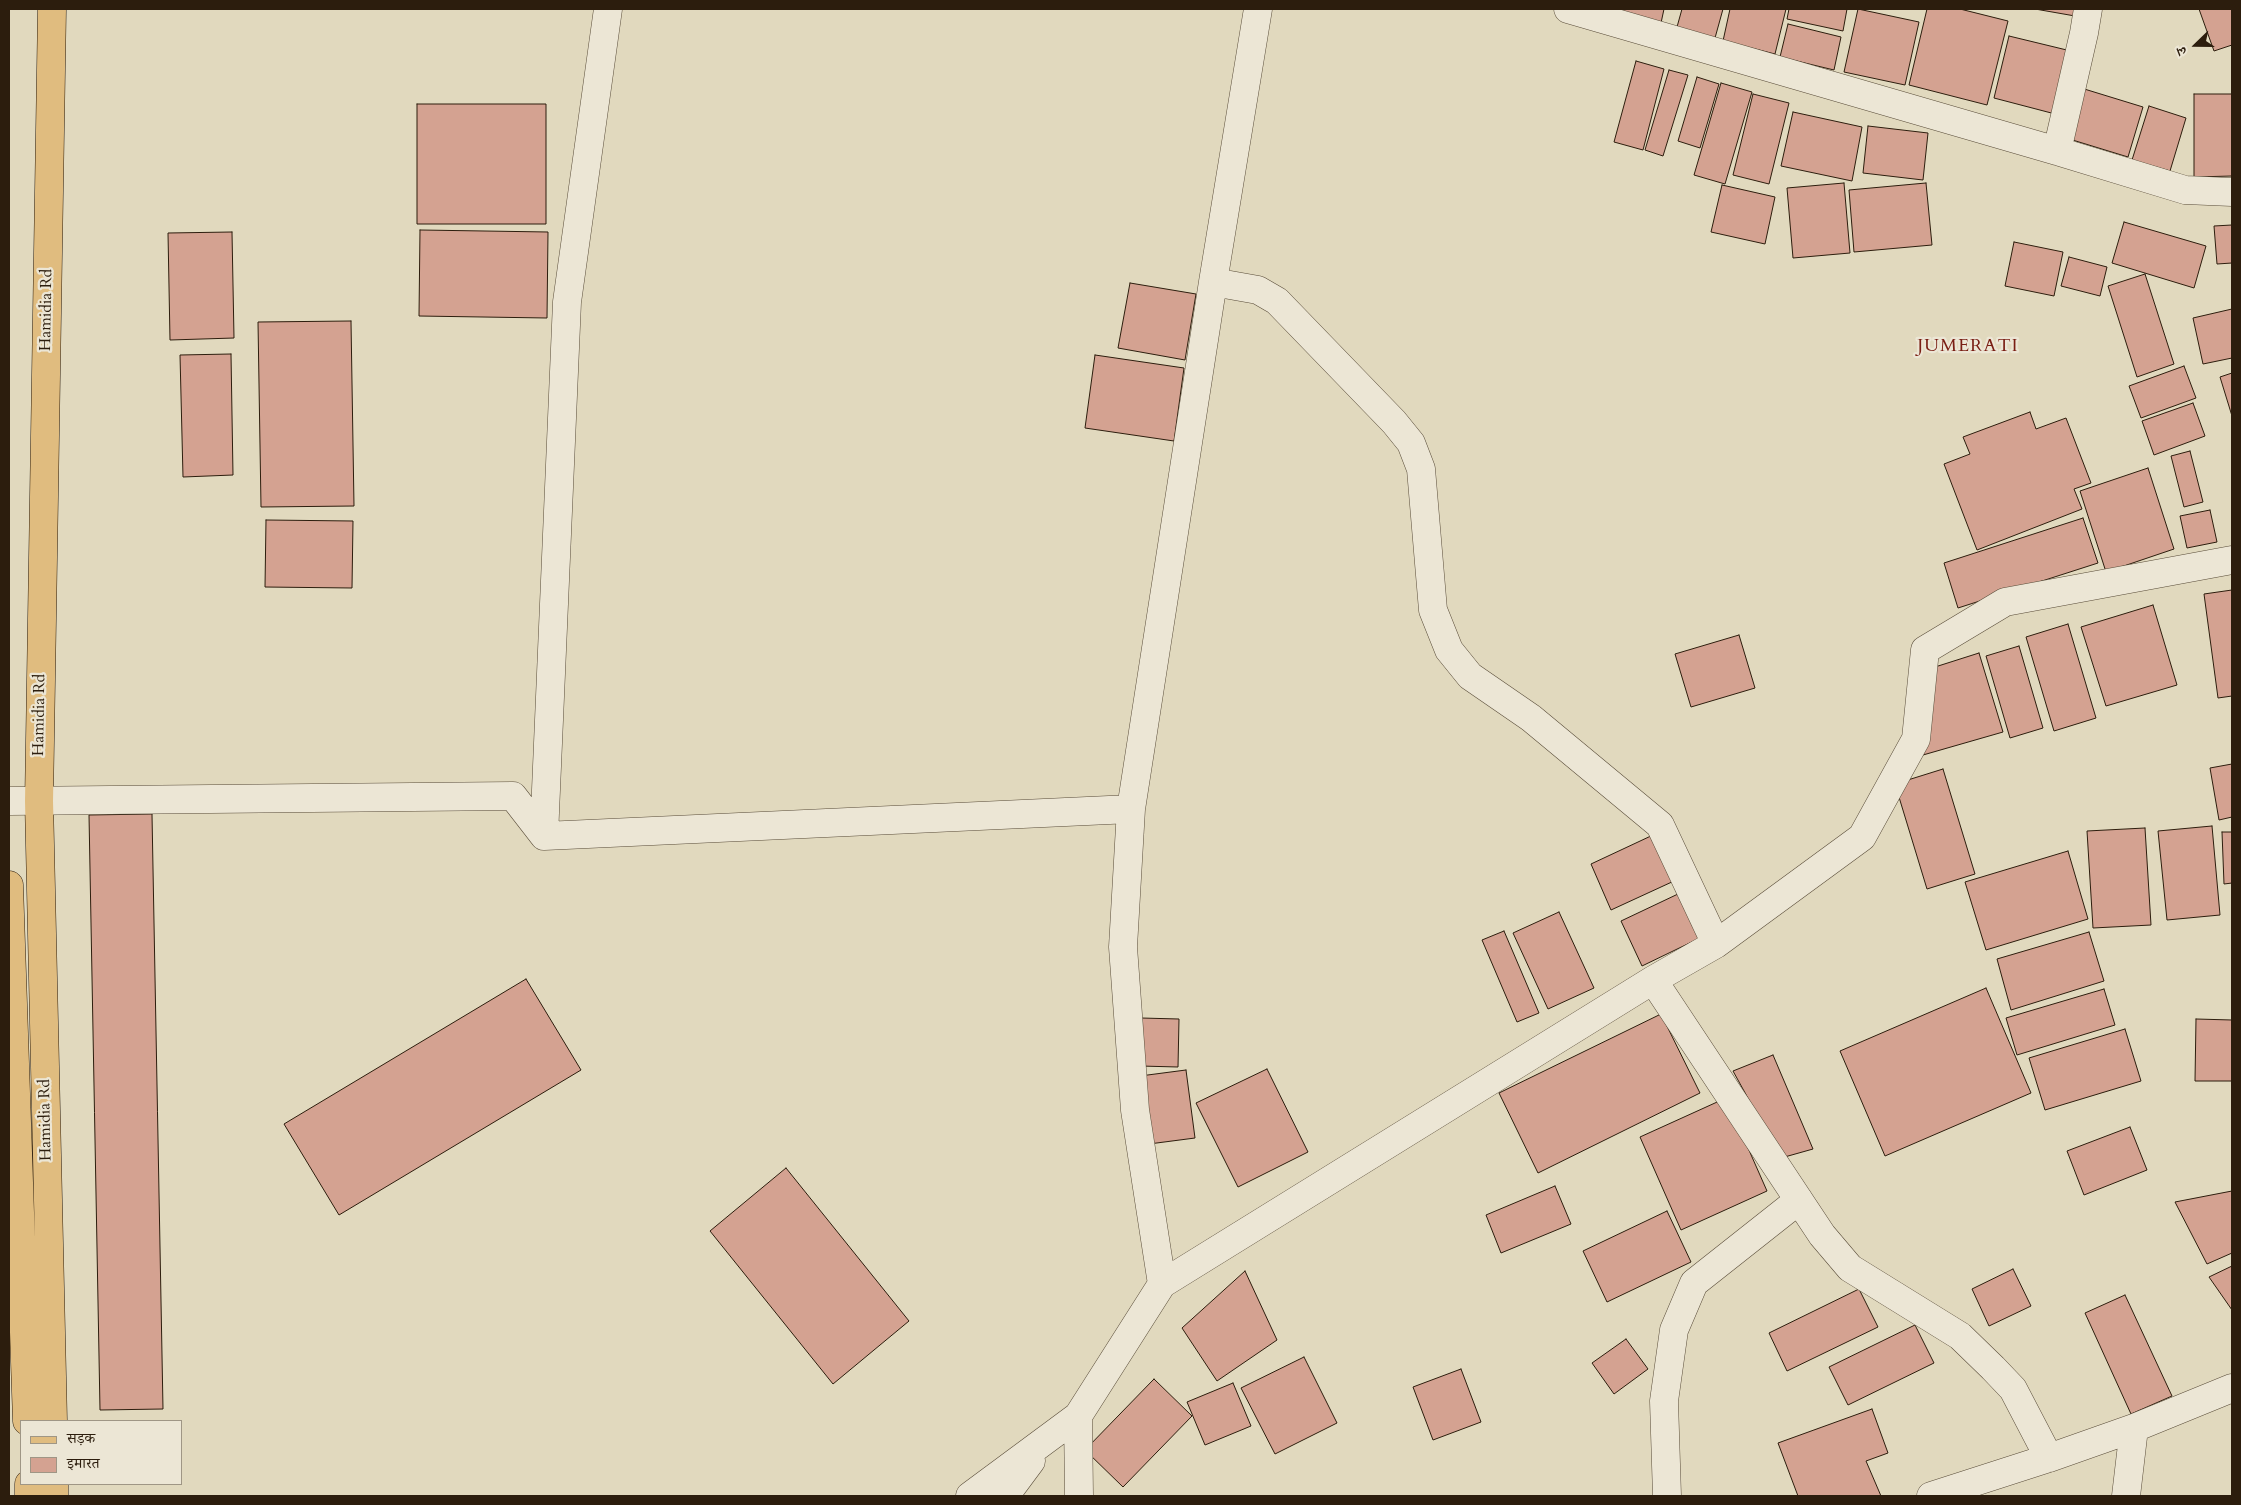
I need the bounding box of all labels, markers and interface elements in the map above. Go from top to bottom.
north arrow [2171,20,2221,70]
text: उ [2171,44,2192,58]
street label: Hamidia Rd [37,269,57,351]
district label: JUMERATI [1916,336,2020,358]
street label: Hamidia Rd [30,674,50,756]
street label: Hamidia Rd [36,1079,56,1161]
legend [20,1420,182,1485]
text: सड़क [67,1428,95,1448]
text: इमारत [67,1453,100,1473]

